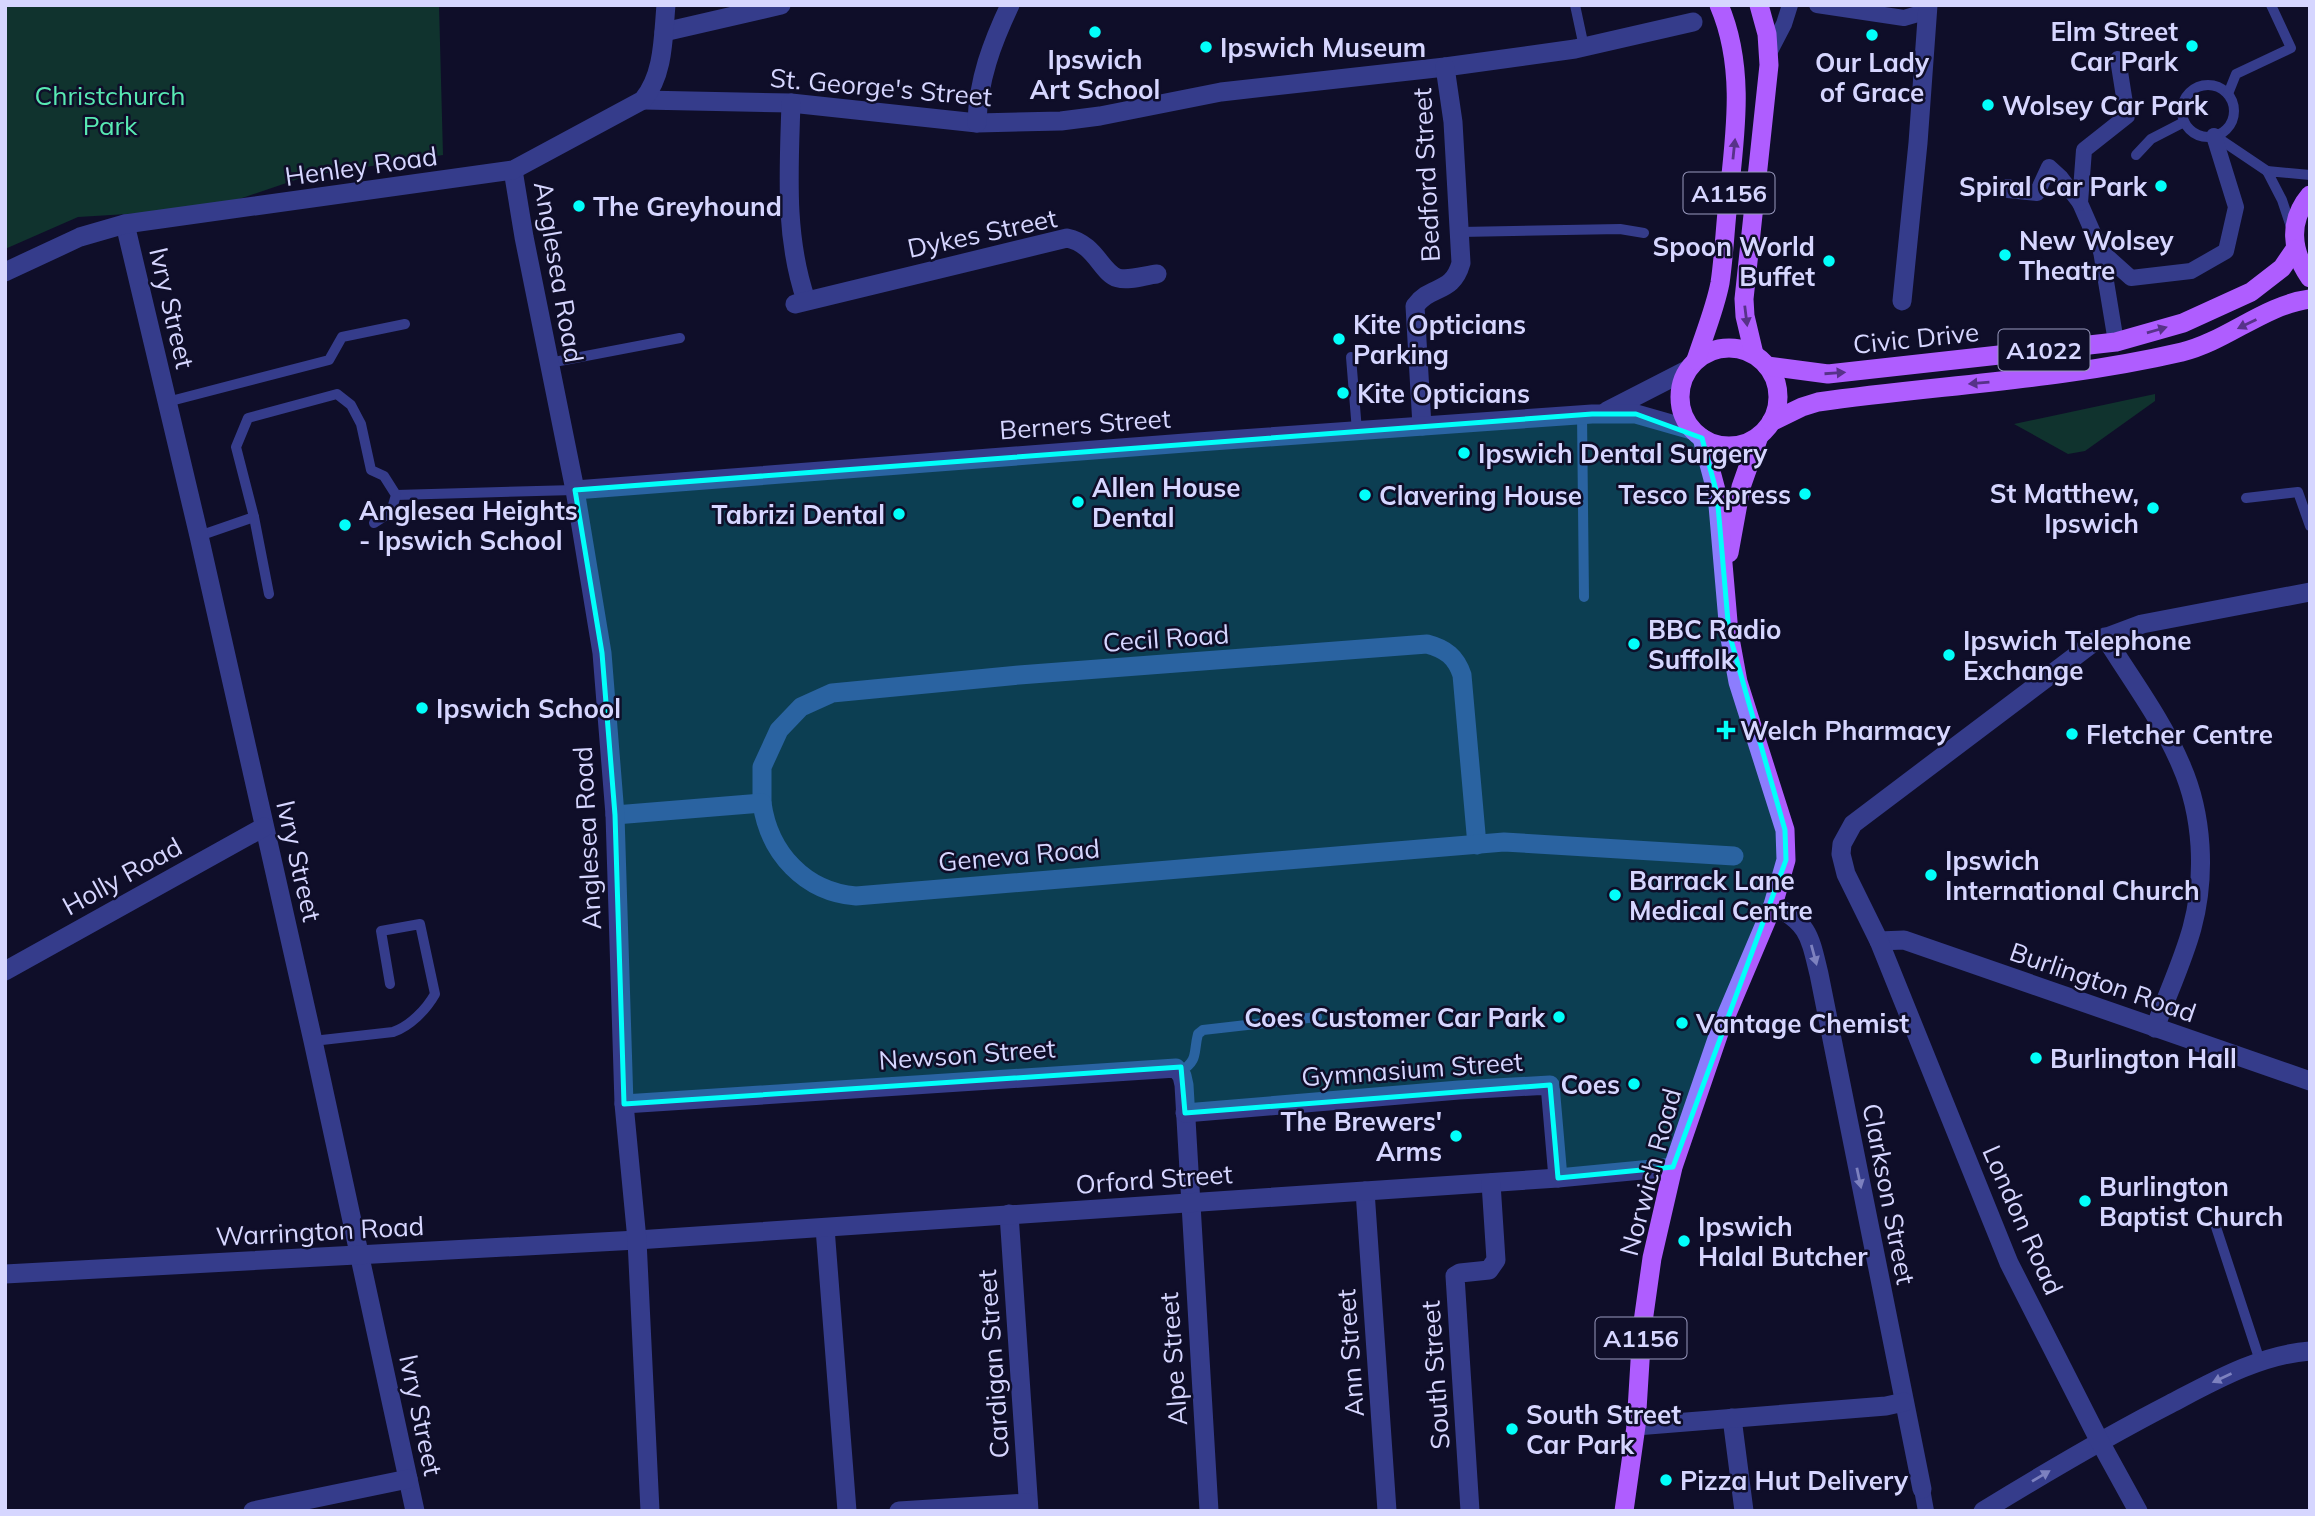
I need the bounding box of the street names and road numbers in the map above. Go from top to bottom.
street label: St. George's Street [769,61,993,113]
street label: Bedford Street [1405,87,1447,263]
street label: Henley Road [283,139,439,193]
road number: A1156 [1684,173,1774,214]
street label: Anglesea Road [527,179,591,365]
street label: Dykes Street [904,201,1060,265]
street label: Ivry Street [142,244,202,372]
street label: Civic Drive [1851,315,1981,361]
road number: A1022 [1998,330,2090,370]
street label: Berners Street [998,402,1172,446]
street label: Cecil Road [1102,617,1230,659]
street label: Anglesea Road [566,745,608,931]
street label: Ivry Street [269,797,329,925]
street label: Holly Road [57,830,187,922]
street label: Geneva Road [937,832,1101,878]
street label: Burlington Road [2005,935,2201,1029]
street label: Newson Street [877,1031,1057,1077]
street label: Gymnasium Street [1300,1045,1524,1093]
street label: Norwich Road [1612,1085,1688,1259]
street label: Clarkson Street [1855,1101,1923,1287]
street label: London Road [1975,1140,2071,1300]
street label: Orford Street [1075,1157,1233,1201]
street label: Warrington Road [215,1209,425,1253]
street label: Cardigan Street [970,1268,1016,1460]
street label: Ann Street [1329,1288,1371,1418]
street label: Alpe Street [1152,1291,1194,1427]
street label: South Street [1413,1299,1457,1451]
road number: A1156 [1596,1318,1686,1358]
street label: Ivry Street [392,1351,450,1479]

